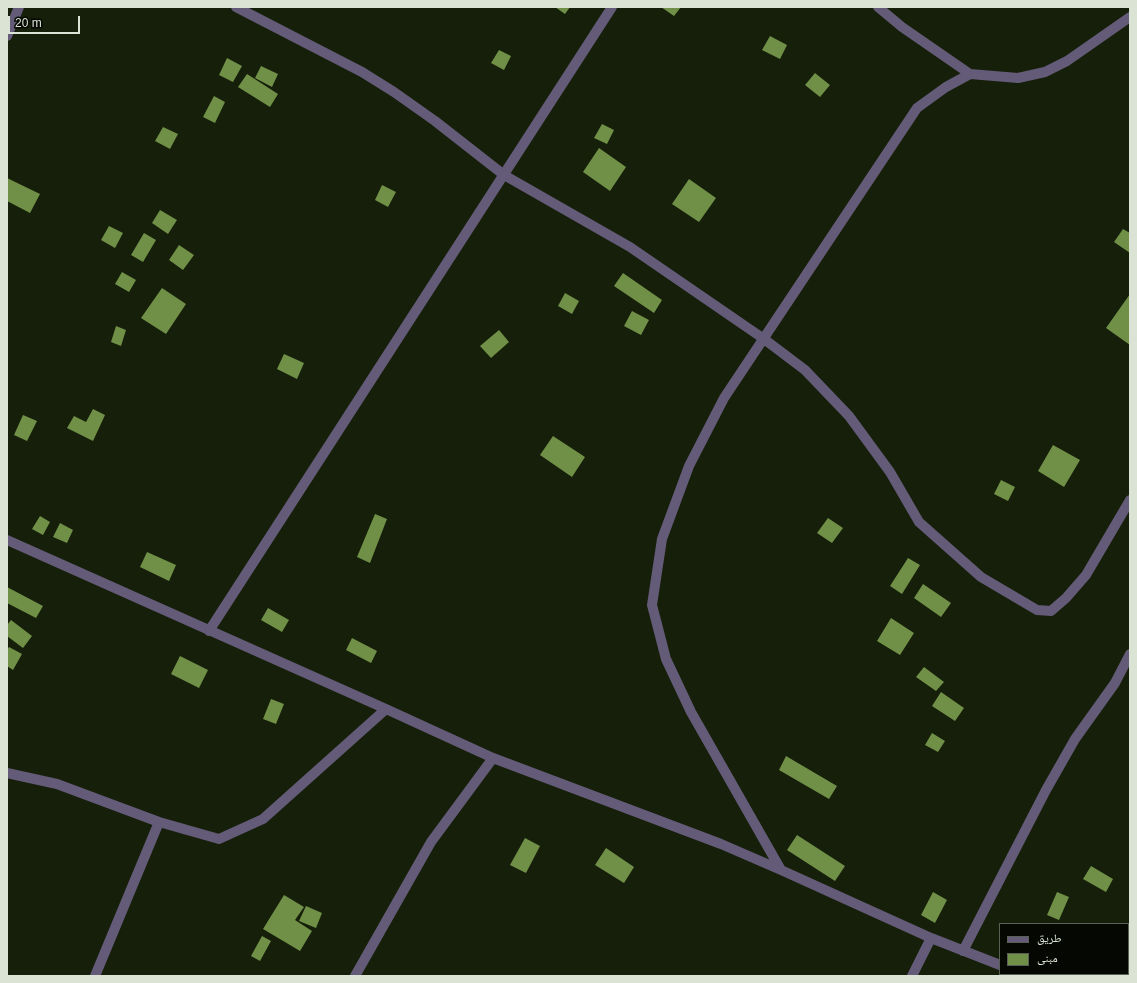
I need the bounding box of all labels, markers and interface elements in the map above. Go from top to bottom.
scale bar [10,8,82,34]
text: 20 m [15,16,42,30]
legend [999,923,1129,975]
text: طريق [1037,931,1062,945]
text: مبنى [1037,951,1058,965]

